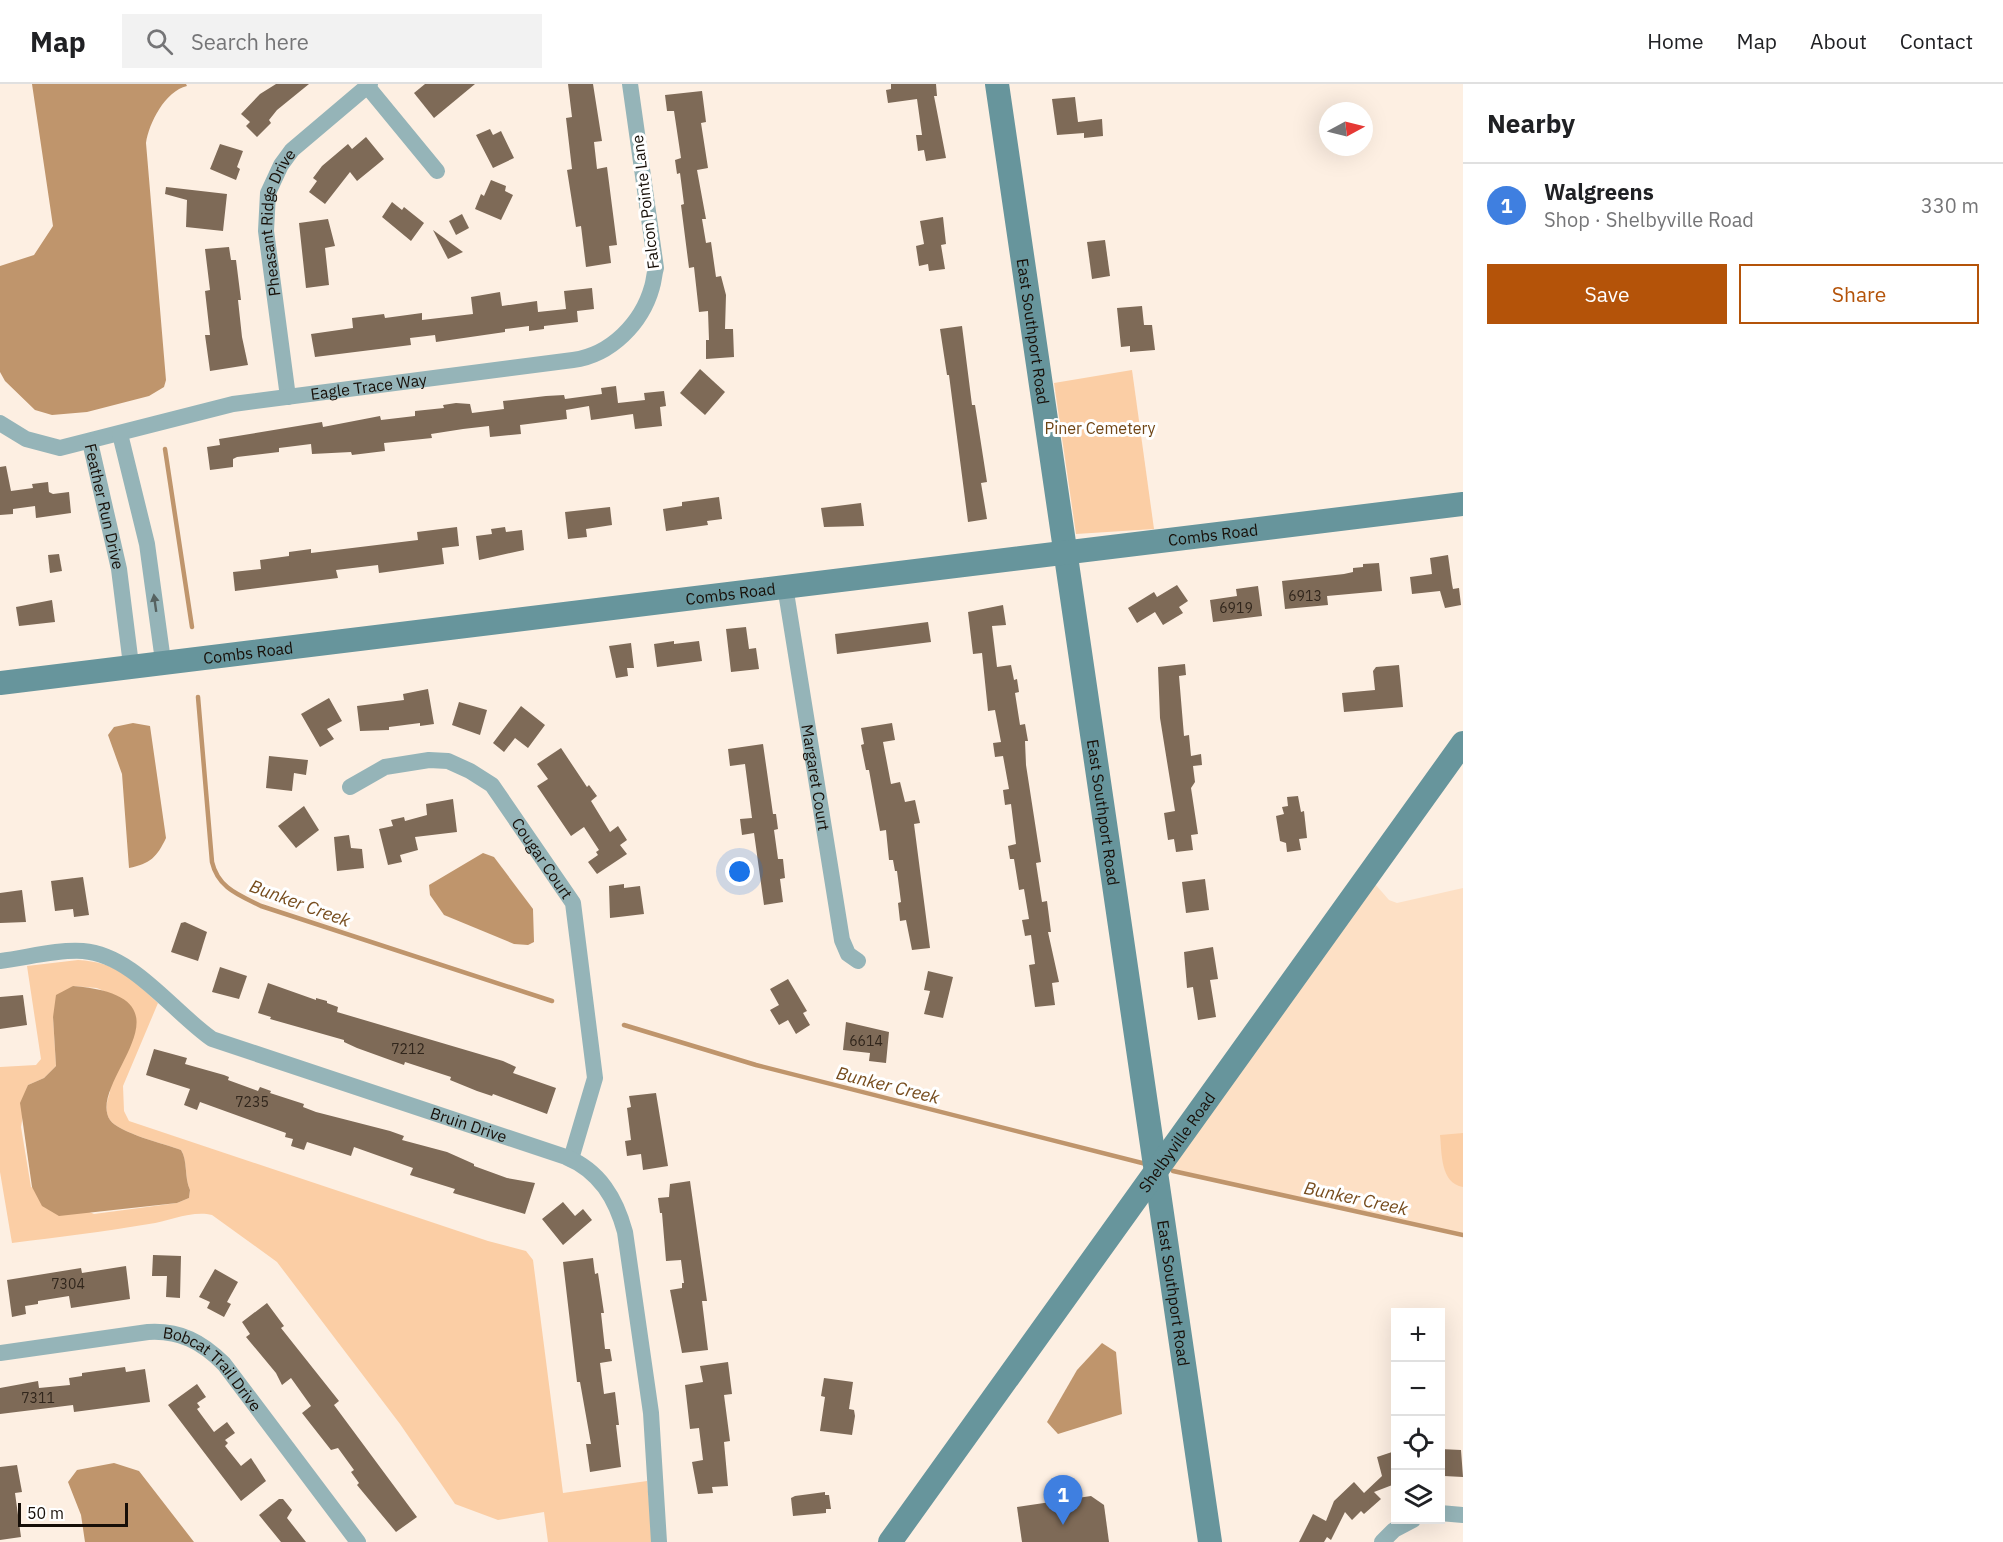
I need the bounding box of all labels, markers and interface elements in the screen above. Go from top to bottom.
search box [122,14,542,68]
text: Map [30,23,86,60]
icon: search [143,25,176,58]
text: Search here [191,27,309,56]
text: Home [1647,27,1704,55]
text: Map [1737,27,1777,55]
text: About [1810,27,1867,55]
text: Contact [1900,27,1973,55]
north arrow [1319,102,1373,156]
text: Nearby [1487,106,1575,140]
street label: Falcon Pointe Lane [627,134,663,270]
street label: Pheasant Ridge Drive [256,144,300,298]
text: Walgreens [1544,177,1654,206]
text: 1 [1501,192,1513,219]
text: 330 m [1921,192,1979,219]
text: Shop · Shelbyville Road [1544,206,1754,233]
street label: East Southport Road [1013,257,1054,406]
button: Save [1487,264,1727,324]
button: Share [1739,264,1979,324]
street label: Eagle Trace Way [309,369,428,404]
park label: Piner Cemetery [1044,418,1156,438]
street label: Feather Run Drive [81,441,129,571]
street label: Combs Road [1167,519,1259,550]
street label: Combs Road [684,578,777,609]
house number: 6913 [1288,587,1322,605]
one-way arrow [150,594,159,613]
house number: 6919 [1219,599,1253,617]
street label: Combs Road [202,637,294,668]
street label: Margaret Court [797,723,834,832]
street label: East Southport Road [1083,738,1124,887]
street label: Cougar Court [507,814,577,903]
your location [725,857,754,886]
water label: Bunker Creek [246,874,354,932]
house number: 6614 [849,1032,883,1050]
house number: 7212 [391,1040,425,1058]
water label: Bunker Creek [834,1061,943,1109]
street label: Shelbyville Road [1134,1088,1219,1196]
house number: 7235 [235,1093,269,1111]
street label: Bruin Drive [428,1103,510,1147]
water label: Bunker Creek [1302,1176,1411,1220]
street label: East Southport Road [1153,1219,1194,1368]
house number: 7304 [51,1275,85,1293]
map controls [1391,1308,1445,1524]
button: + [1391,1308,1445,1362]
street label: Bobcat Trail Drive [162,1322,266,1415]
button: − [1391,1362,1445,1416]
house number: 7311 [21,1389,55,1407]
button: locate [1391,1416,1445,1470]
button: layers [1391,1470,1445,1524]
pin: 1 [1044,1476,1082,1525]
scale bar [18,1500,128,1528]
text: 50 m [27,1503,64,1523]

